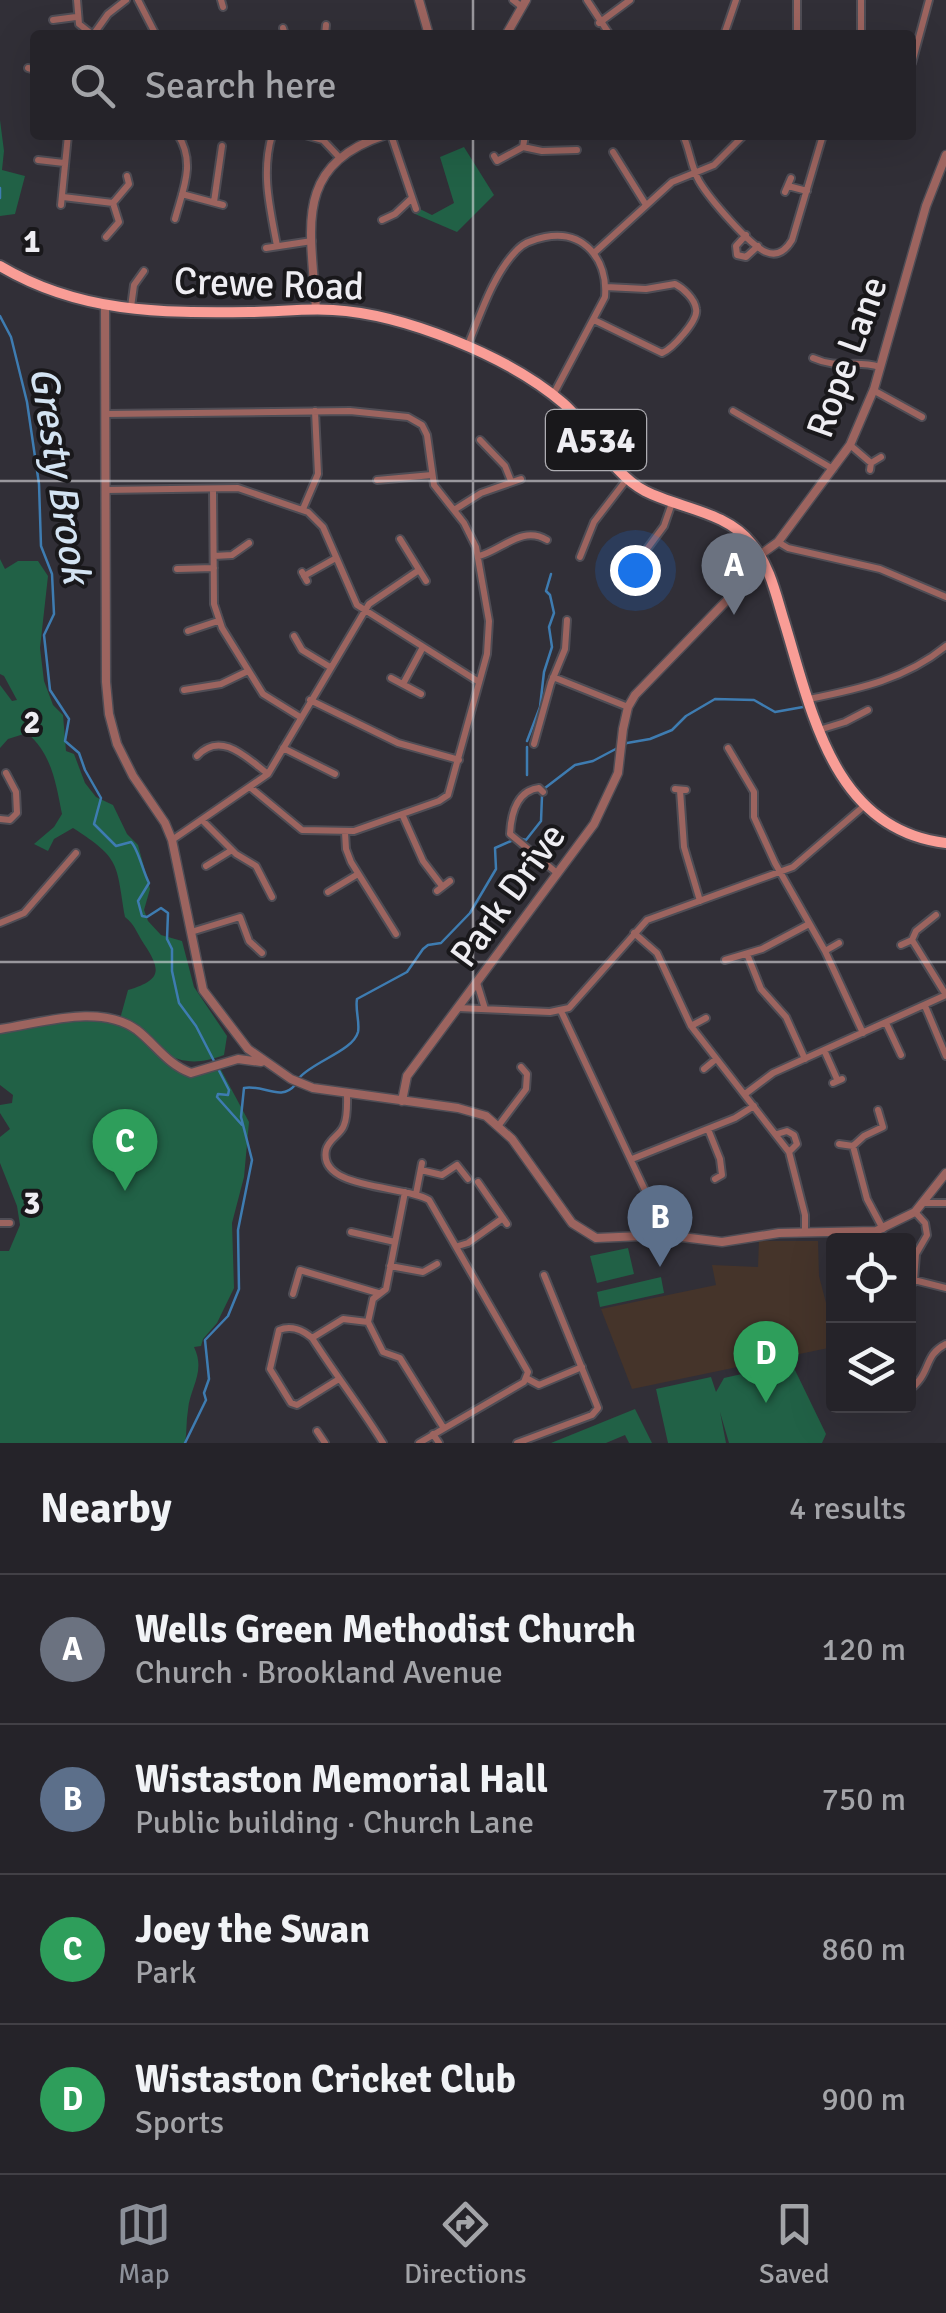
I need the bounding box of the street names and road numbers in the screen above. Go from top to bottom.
street label: Crewe Road [173,257,365,311]
street label: Rope Lane [796,270,898,444]
road number: A534 [546,410,646,470]
street label: Park Drive [440,814,576,976]

